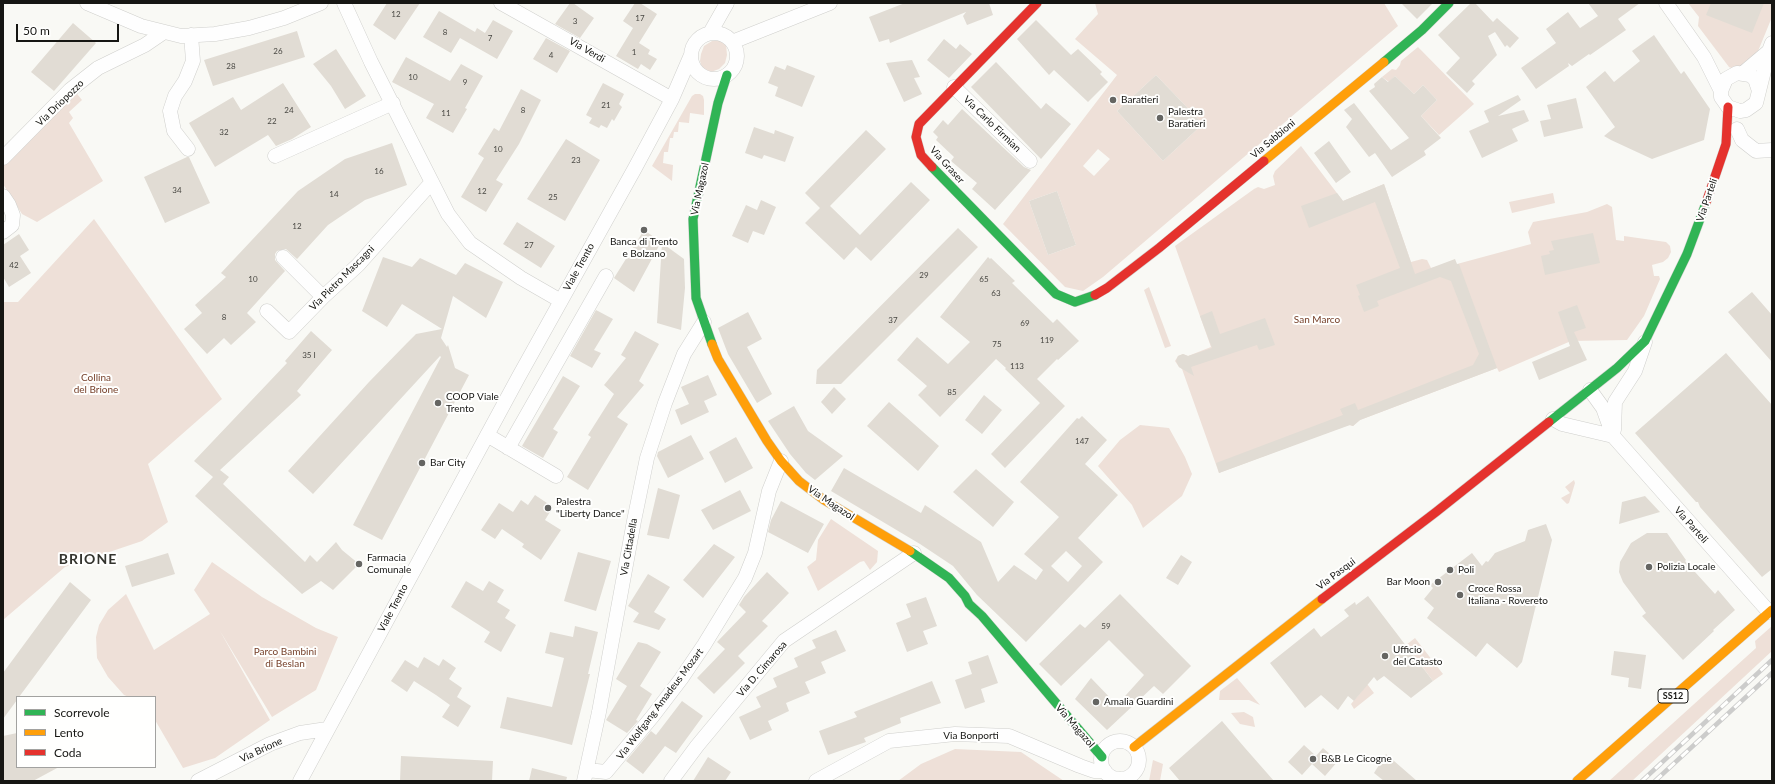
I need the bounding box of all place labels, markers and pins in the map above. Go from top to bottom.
place label: Baratieri [1121,94,1158,106]
marker: Baratieri [1108,95,1118,105]
place label: Palestra Baratieri [1168,106,1205,130]
marker: Palestra Baratieri [1155,113,1165,123]
marker: Banca di Trento e Bolzano [639,225,649,235]
place label: Banca di Trento e Bolzano [610,236,678,260]
place label: COOP Viale Trento [446,391,499,414]
marker: COOP Viale Trento [433,398,443,408]
place label: Bar City [430,457,465,469]
marker: Bar City [417,458,427,468]
place label: Palestra "Liberty Dance" [556,496,625,520]
marker: Palestra "Liberty Dance" [543,503,553,513]
place label: Farmacia Comunale [367,552,411,576]
marker: Farmacia Comunale [354,559,364,569]
place label: Polizia Locale [1657,561,1715,573]
marker: Polizia Locale [1644,562,1654,572]
place label: Poli [1458,564,1474,576]
marker: Poli [1445,565,1455,575]
place label: Bar Moon [1386,576,1430,588]
marker: Bar Moon [1433,577,1443,587]
place label: Croce Rossa Italiana - Rovereto [1468,583,1548,606]
marker: Croce Rossa Italiana - Rovereto [1455,590,1465,600]
place label: Ufficio del Catasto [1393,644,1442,668]
marker: Ufficio del Catasto [1380,651,1390,661]
place label: Amalia Guardini [1104,696,1173,708]
marker: Amalia Guardini [1091,697,1101,707]
place label: B&B Le Cicogne [1321,753,1392,765]
marker: B&B Le Cicogne [1308,754,1318,764]

